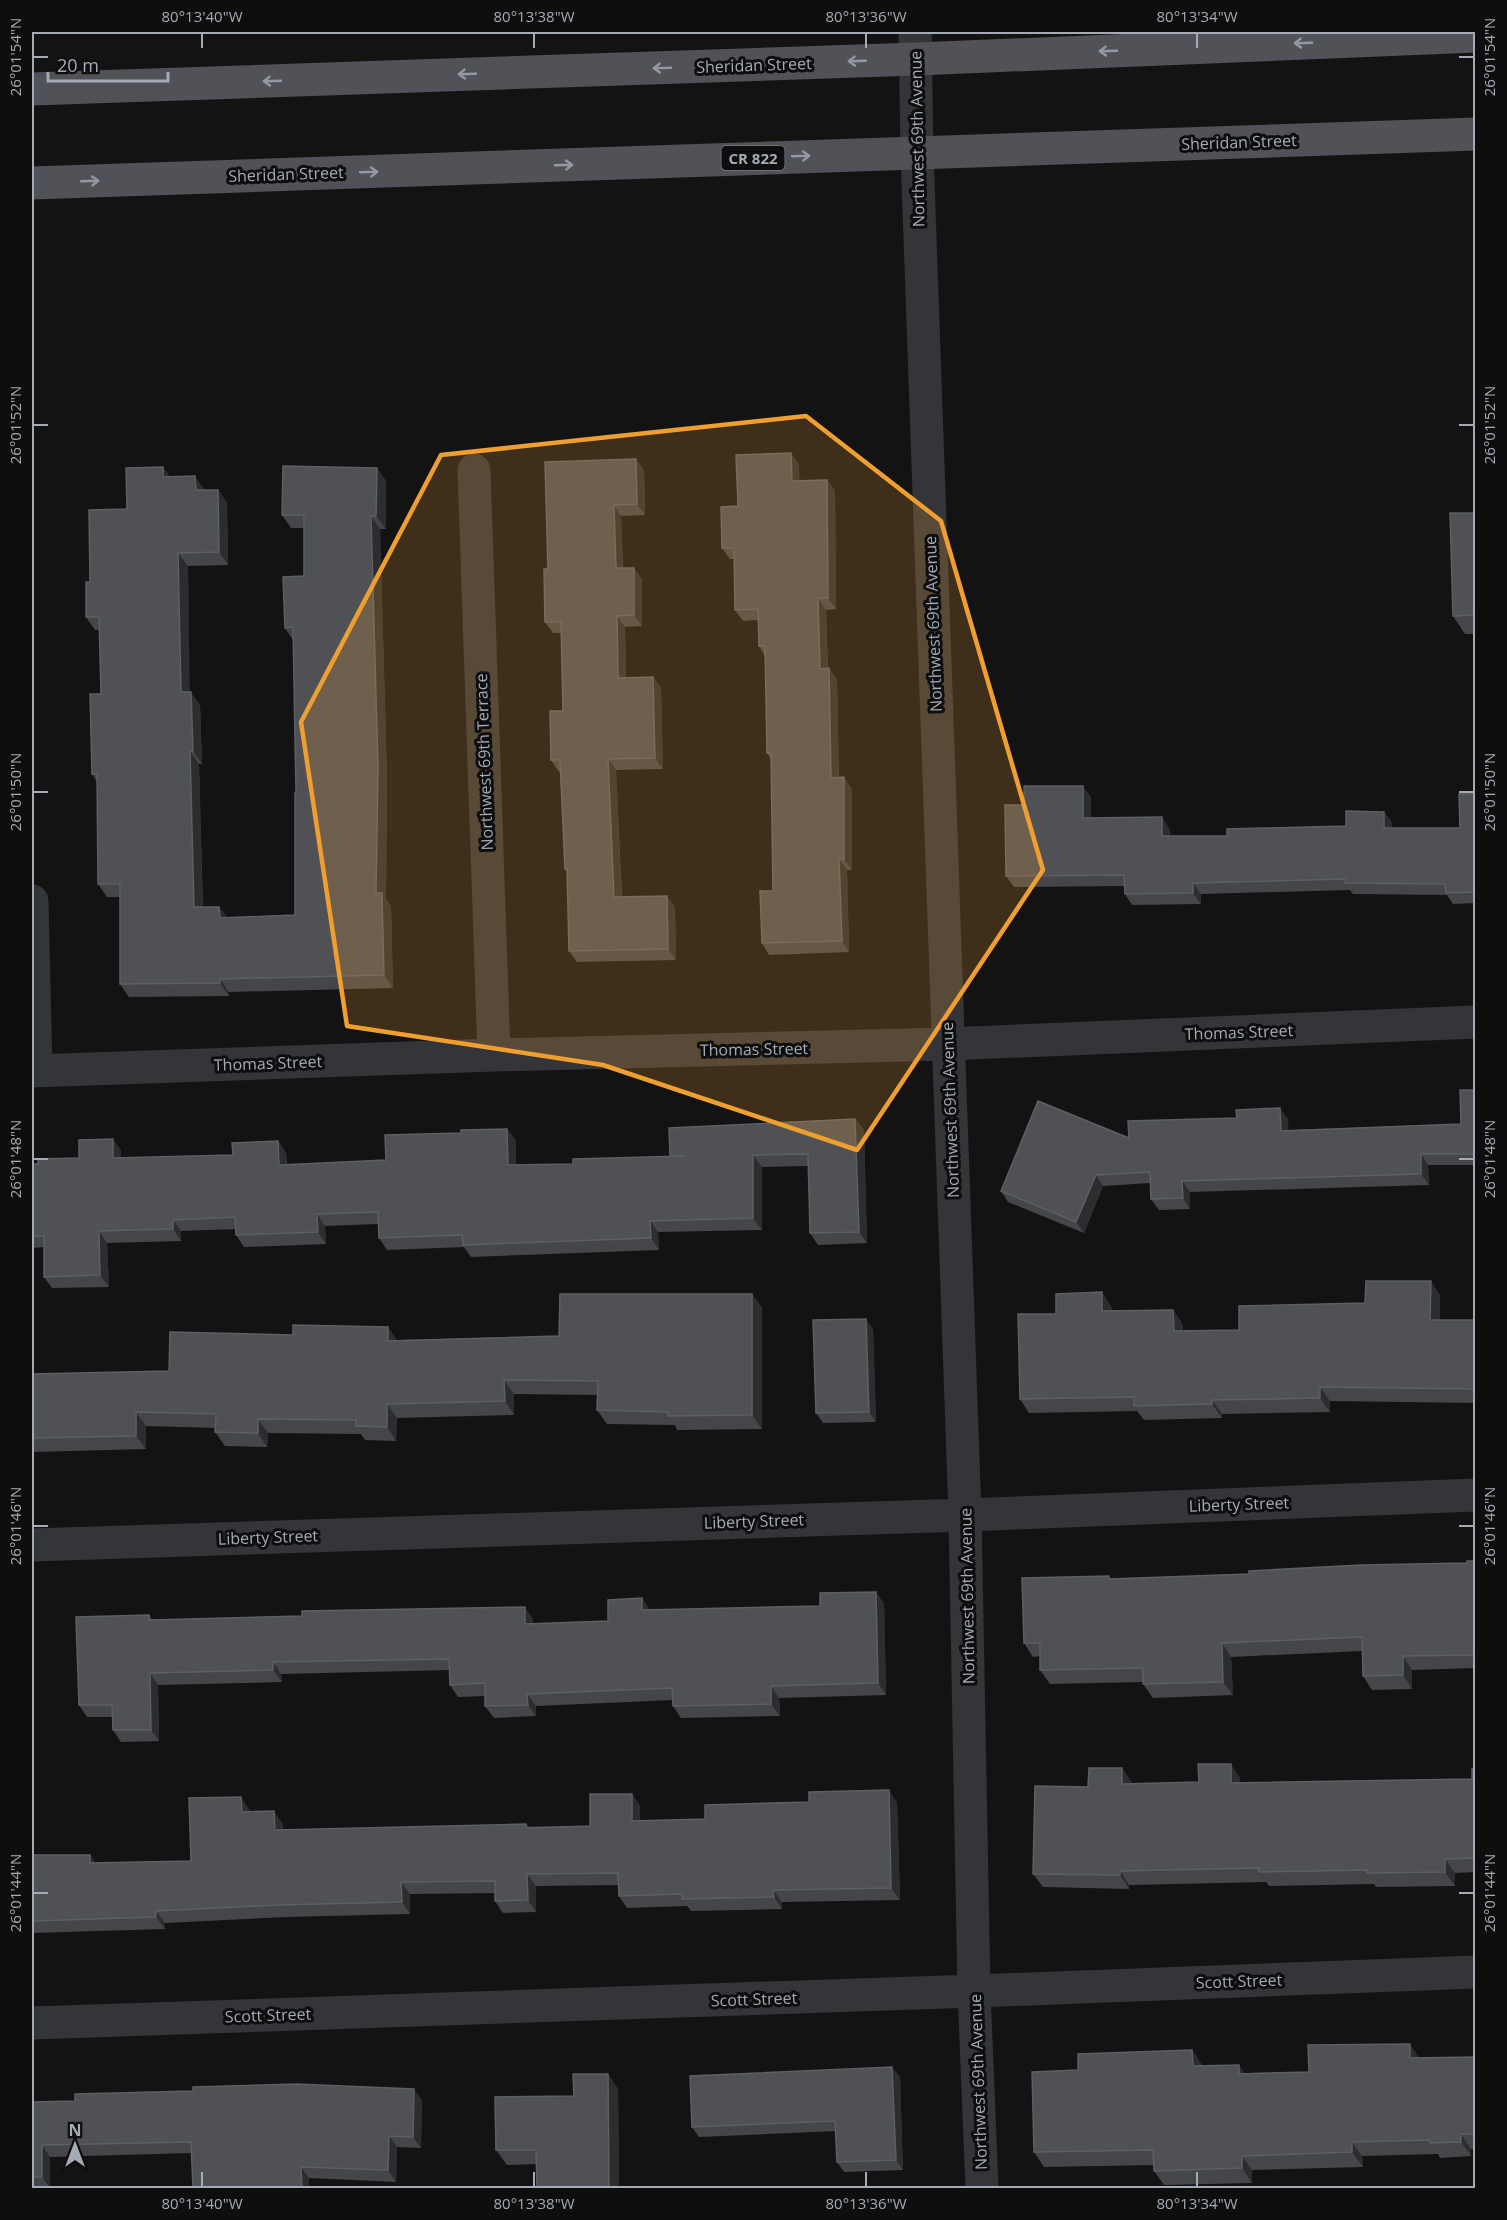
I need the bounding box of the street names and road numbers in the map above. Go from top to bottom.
street label: Northwest 69th Avenue [904,51,930,227]
street label: Sheridan Street [696,52,812,78]
street label: Sheridan Street [1181,129,1297,155]
road number: CR 822 [722,146,784,170]
street label: Sheridan Street [228,161,344,187]
street label: Northwest 69th Avenue [919,536,947,712]
street label: Northwest 69th Terrace [470,673,498,851]
street label: Thomas Street [1184,1019,1294,1045]
street label: Northwest 69th Avenue [936,1022,964,1198]
street label: Thomas Street [700,1037,809,1061]
street label: Thomas Street [213,1050,323,1076]
street label: Liberty Street [1189,1491,1290,1517]
street label: Liberty Street [704,1508,805,1534]
street label: Northwest 69th Avenue [954,1508,980,1684]
street label: Liberty Street [218,1524,319,1550]
street label: Scott Street [1195,1968,1283,1993]
street label: Scott Street [710,1986,798,2011]
street label: Northwest 69th Avenue [964,1994,992,2170]
street label: Scott Street [224,2002,312,2027]

